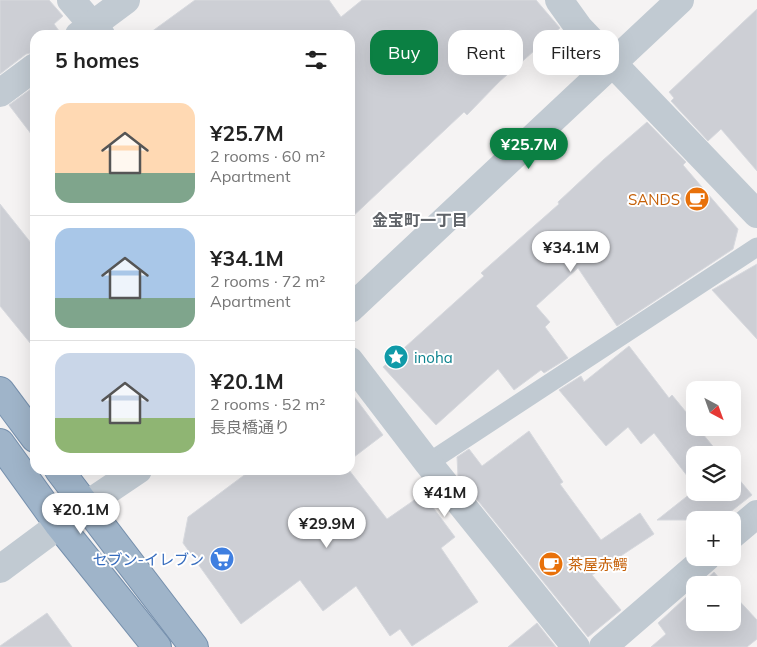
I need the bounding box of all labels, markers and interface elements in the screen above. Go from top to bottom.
chip: Buy [370,30,438,75]
chip: Rent [448,30,523,75]
chip: Filters [533,30,619,75]
icon: filters [302,46,330,74]
text: 5 homes [55,47,139,73]
text: ¥25.7M [210,120,284,146]
icon: home [95,123,155,183]
pin: ¥25.7M [488,128,570,170]
text: ¥25.7M [501,134,557,154]
text: 2 rooms · 60 m² [210,146,325,166]
text: Apartment [210,166,291,186]
cafe icon: SANDS [684,186,710,212]
place label: SANDS [628,190,680,209]
district label: 金宝町一丁目 [372,210,468,230]
pin: ¥34.1M [530,230,612,273]
text: ¥34.1M [543,237,599,257]
text: ¥34.1M [210,245,284,271]
icon: home [95,248,155,308]
text: 2 rooms · 72 m² [210,271,325,291]
text: Apartment [210,291,291,311]
place icon: inoha [383,344,409,370]
place label: inoha [414,348,453,367]
text: ¥20.1M [210,368,284,394]
icon: home [95,373,155,433]
north arrow [686,381,741,436]
map controls [686,381,741,631]
text: 2 rooms · 52 m² [210,394,325,414]
text: 長良橋通り [210,417,290,437]
button: layers [686,446,741,501]
pin: ¥41M [415,476,475,518]
text: ¥41M [424,482,466,502]
pin: ¥20.1M [40,492,122,535]
text: ¥20.1M [53,499,109,519]
pin: ¥29.9M [286,506,368,549]
button: + [686,511,741,566]
text: ¥29.9M [299,513,355,533]
supermarket icon: セブン-イレブン [209,546,235,572]
place label: セブン-イレブン [93,550,204,569]
cafe icon: 茶屋赤鰐 [538,551,564,577]
place label: 茶屋赤鰐 [568,555,628,574]
button: − [686,576,741,631]

